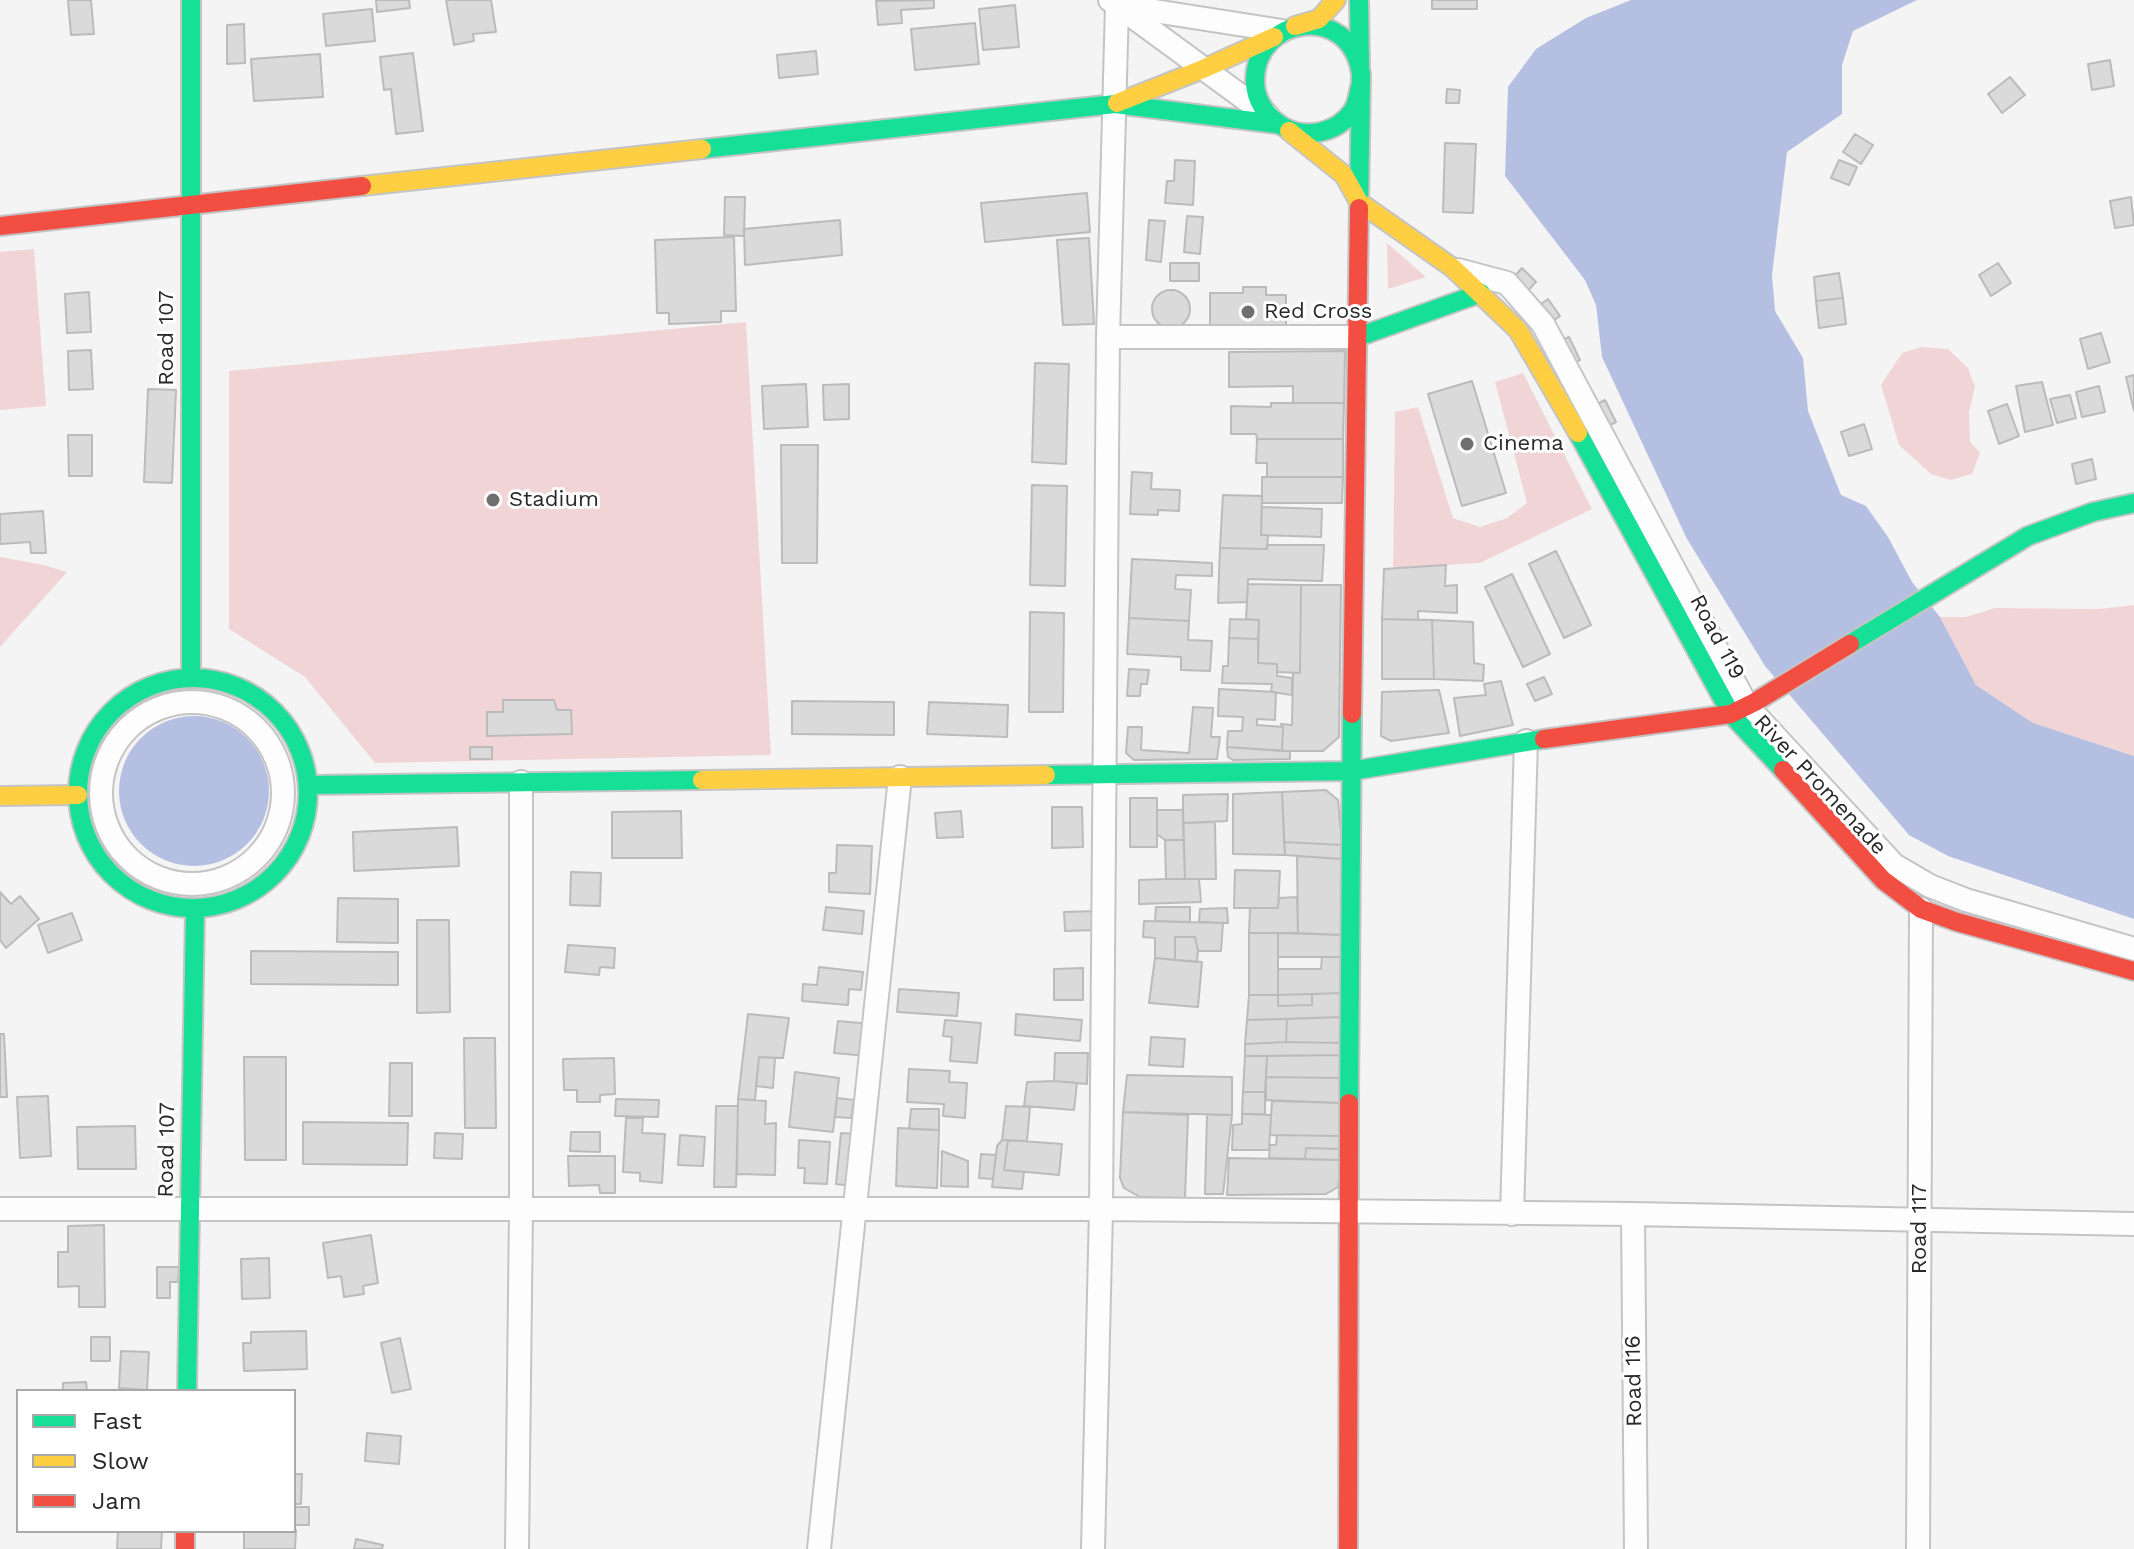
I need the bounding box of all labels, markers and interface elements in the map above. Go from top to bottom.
street label: Road 107 [154,290,180,386]
place label: Red Cross [1264,299,1372,325]
marker: Red Cross [1239,303,1257,321]
place label: Cinema [1483,431,1564,457]
marker: Cinema [1458,435,1476,453]
place label: Stadium [509,487,599,513]
marker: Stadium [484,491,502,509]
street label: Road 119 [1684,590,1750,684]
street label: River Promenade [1748,709,1892,861]
street label: Road 107 [153,1102,181,1198]
street label: Road 117 [1907,1184,1933,1274]
street label: Road 116 [1620,1335,1648,1427]
legend [16,1389,296,1533]
text: Fast [92,1407,142,1435]
text: Slow [92,1447,149,1475]
text: Jam [92,1487,142,1515]

